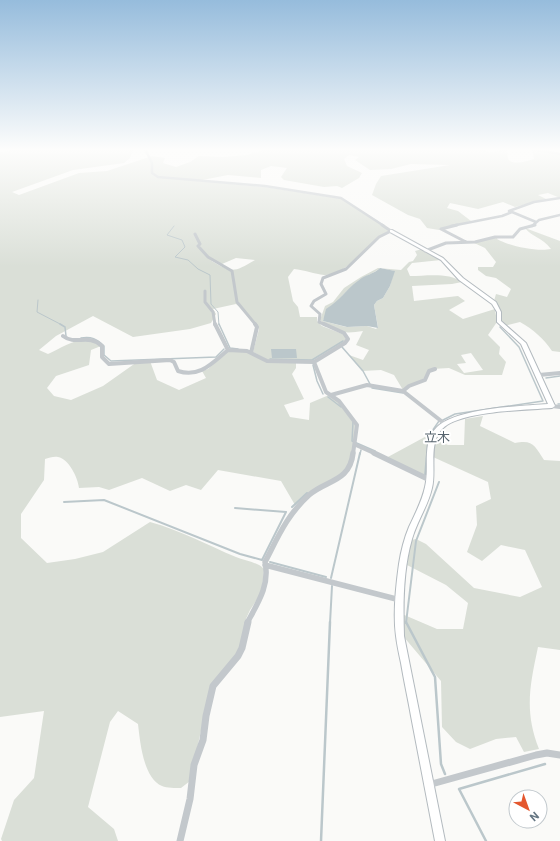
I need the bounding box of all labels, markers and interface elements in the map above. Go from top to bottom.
district label: 立木 [424,430,450,445]
north arrow [508,789,548,829]
text: N [527,809,541,824]

